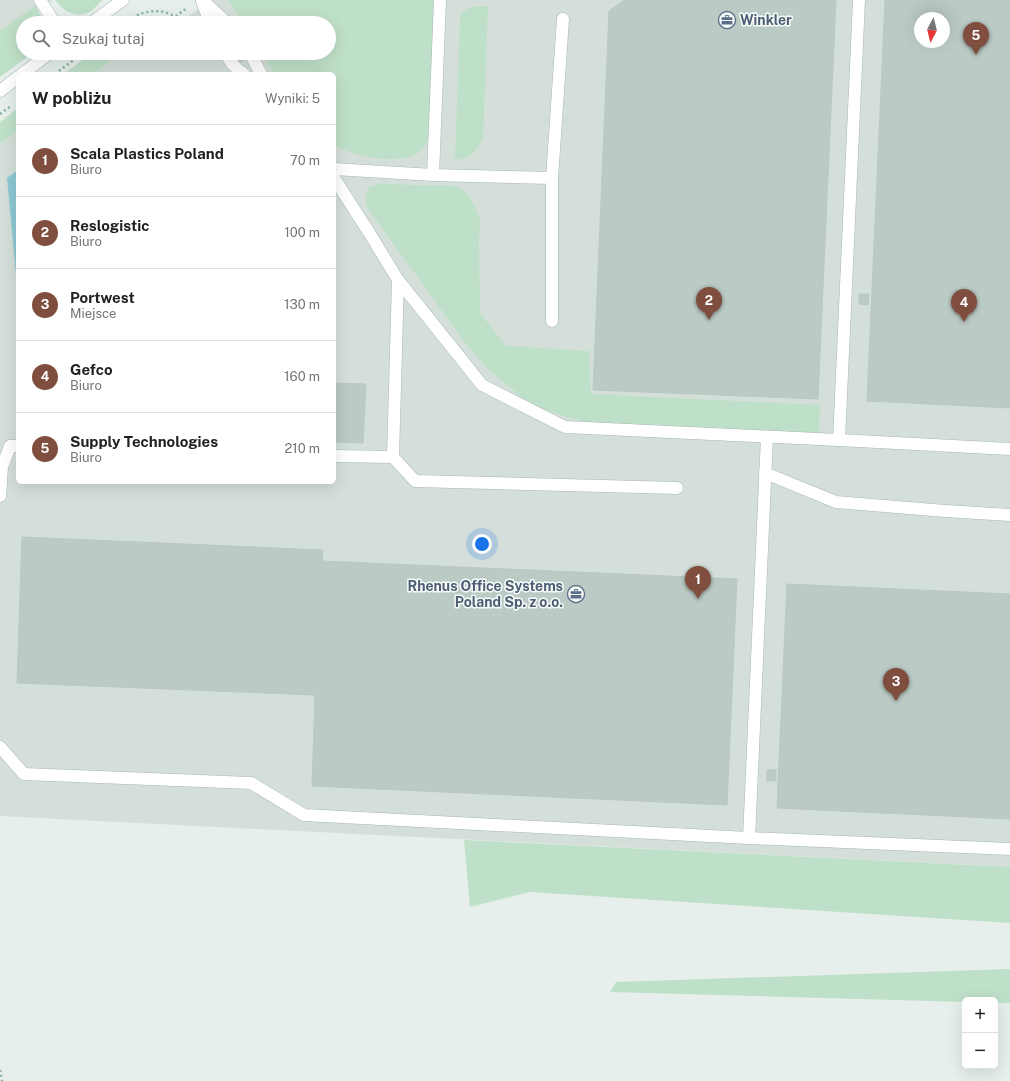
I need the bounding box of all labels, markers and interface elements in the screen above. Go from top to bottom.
office icon: Winkler [717,10,737,30]
place label: Winkler [740,12,792,28]
north arrow [914,12,950,48]
search box [16,16,336,60]
pin: 5 [963,22,989,55]
icon: search [30,27,52,49]
text: Szukaj tutaj [62,30,145,47]
text: W pobliżu [32,88,111,108]
text: Wyniki: 5 [265,91,320,106]
text: Scala Plastics Poland [70,145,224,162]
text: 1 [42,153,48,168]
text: 70 m [290,153,320,168]
text: Biuro [70,162,102,177]
text: Reslogistic [70,217,149,234]
text: 2 [41,225,49,240]
text: 100 m [284,225,320,240]
text: Biuro [70,234,102,249]
pin: 2 [696,287,722,320]
text: Portwest [70,289,135,306]
pin: 4 [951,289,977,322]
text: 3 [41,297,49,312]
text: 130 m [284,297,320,312]
text: Miejsce [70,306,116,321]
text: Gefco [70,361,113,378]
text: 4 [41,369,49,384]
text: 160 m [284,369,320,384]
text: Biuro [70,378,102,393]
text: Supply Technologies [70,433,218,450]
text: 5 [41,441,49,456]
text: 210 m [285,441,320,456]
text: Biuro [70,450,102,465]
your location [472,534,492,554]
pin: 1 [685,566,711,599]
place label: Rhenus Office Systems Poland Sp. z o.o. [407,578,563,610]
office icon: Rhenus Office Systems Poland Sp. z o.o. [566,584,586,604]
pin: 3 [883,668,909,701]
map controls [962,997,998,1069]
button: + [962,997,998,1033]
button: − [962,1033,998,1069]

